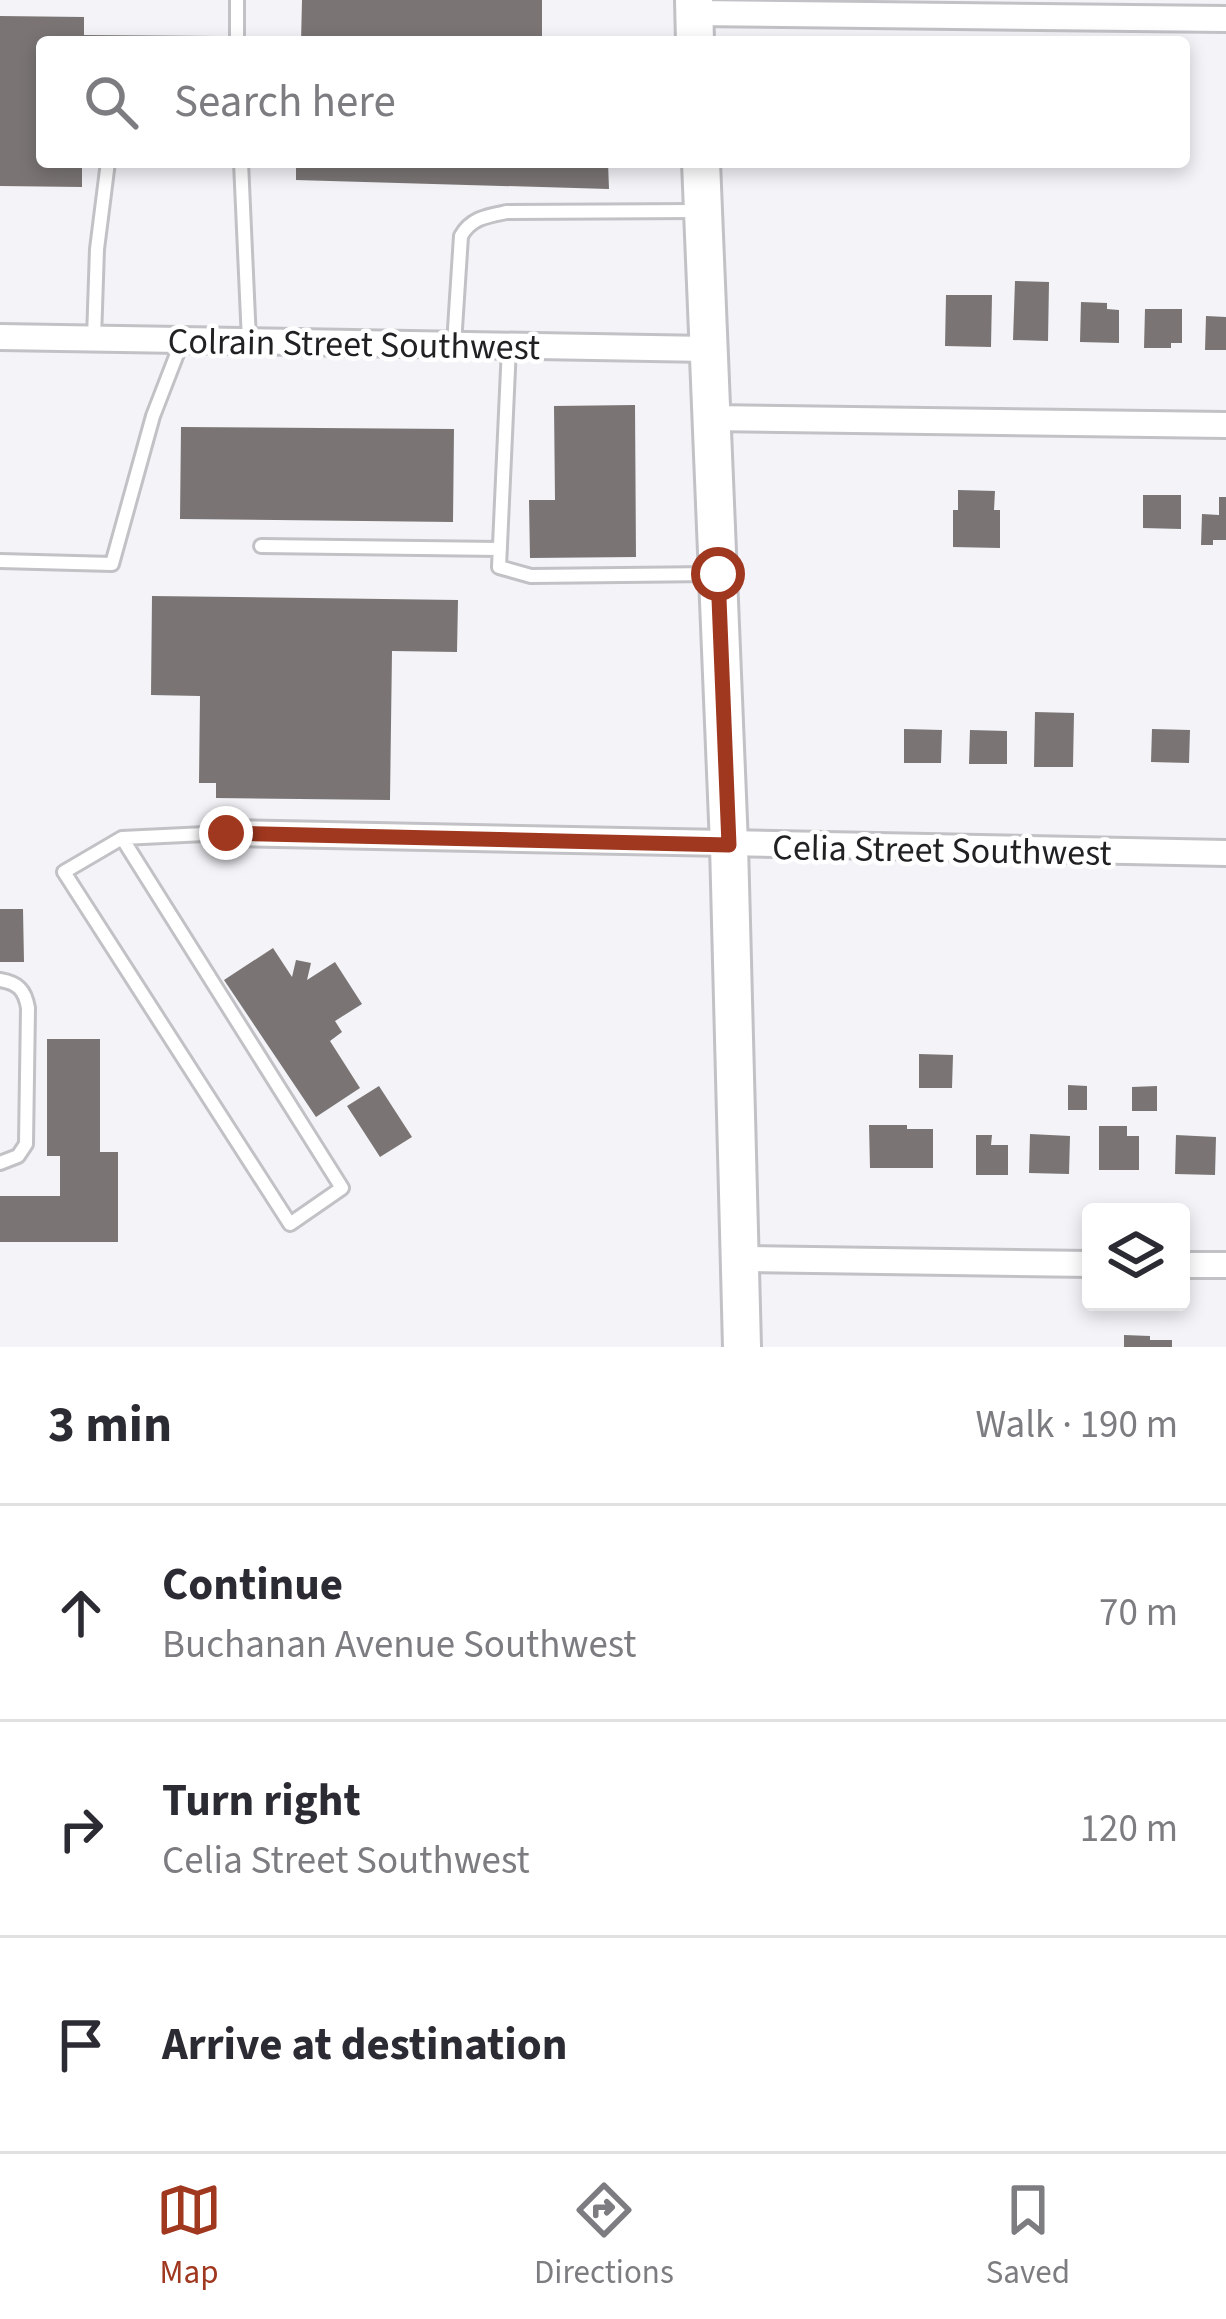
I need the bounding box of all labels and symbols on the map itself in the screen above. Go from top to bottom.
street label: Colrain Street Southwest [167,316,541,373]
route start [691,547,745,601]
route end [199,806,253,860]
street label: Celia Street Southwest [772,822,1112,879]

